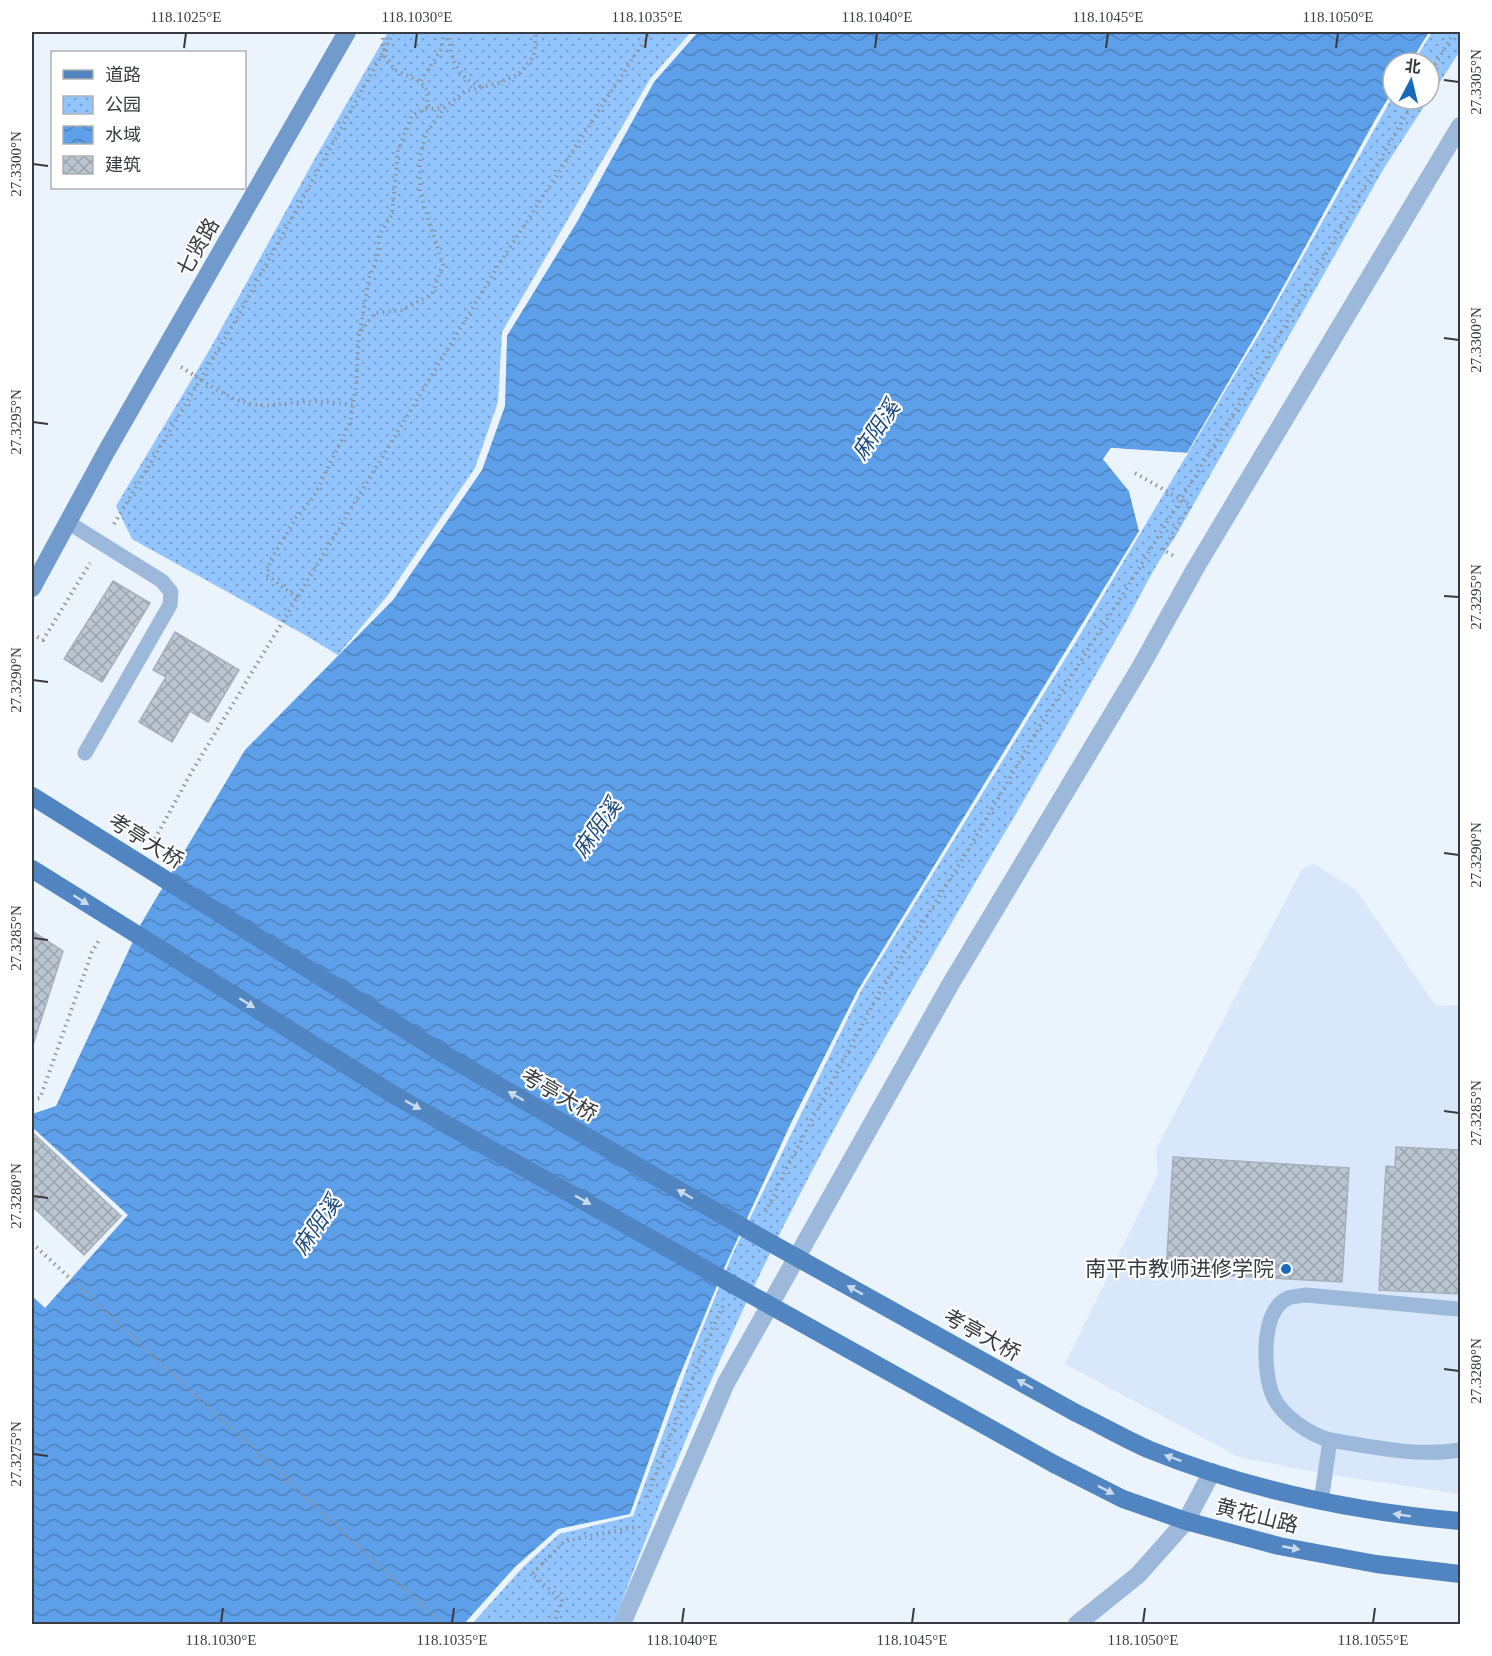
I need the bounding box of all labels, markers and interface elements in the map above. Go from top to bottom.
text: 118.1025°E [151,9,221,25]
text: 118.1030°E [382,9,452,25]
text: 118.1035°E [612,9,682,25]
text: 118.1040°E [842,9,912,25]
text: 118.1045°E [1073,9,1143,25]
text: 118.1050°E [1303,9,1373,25]
text: 27.3305°N [1468,49,1484,115]
legend [51,51,246,189]
north arrow [1381,51,1441,111]
text: 北 [1404,57,1422,76]
text: 道路 [105,65,141,85]
text: 公园 [105,95,141,115]
text: 水域 [105,125,141,145]
text: 27.3300°N [8,131,24,197]
text: 建筑 [105,155,141,175]
street label: 七贤路 [172,214,224,280]
text: 27.3300°N [1468,307,1484,373]
text: 27.3295°N [8,389,24,455]
water label: 麻阳溪 [847,394,906,464]
text: 27.3295°N [1468,564,1484,630]
text: 27.3290°N [8,647,24,713]
water label: 麻阳溪 [568,792,627,862]
street label: 考亭大桥 [104,809,188,873]
text: 27.3290°N [1468,822,1484,888]
one-way arrow [73,894,89,905]
text: 27.3285°N [8,905,24,971]
one-way arrow [239,997,255,1008]
street label: 考亭大桥 [517,1064,601,1126]
text: 27.3285°N [1468,1080,1484,1146]
one-way arrow [507,1091,524,1101]
one-way arrow [404,1100,421,1110]
text: 27.3280°N [8,1163,24,1229]
water label: 麻阳溪 [288,1189,347,1259]
one-way arrow [676,1189,693,1199]
one-way arrow [575,1195,591,1206]
place label: 南平市教师进修学院 [1085,1257,1274,1281]
marker: 南平市教师进修学院 [1279,1262,1293,1276]
one-way arrow [846,1285,863,1295]
street label: 考亭大桥 [939,1304,1025,1366]
text: 27.3280°N [1468,1338,1484,1404]
one-way arrow [1017,1379,1033,1390]
text: 27.3275°N [8,1421,24,1487]
one-way arrow [1164,1453,1182,1462]
one-way arrow [1097,1485,1114,1495]
street label: 黄花山路 [1213,1494,1301,1538]
one-way arrow [1393,1511,1412,1520]
one-way arrow [1282,1544,1301,1553]
text: 118.1030°E [186,1632,256,1648]
text: 118.1035°E [417,1632,487,1648]
text: 118.1040°E [647,1632,717,1648]
text: 118.1045°E [877,1632,947,1648]
text: 118.1050°E [1108,1632,1178,1648]
text: 118.1055°E [1338,1632,1408,1648]

